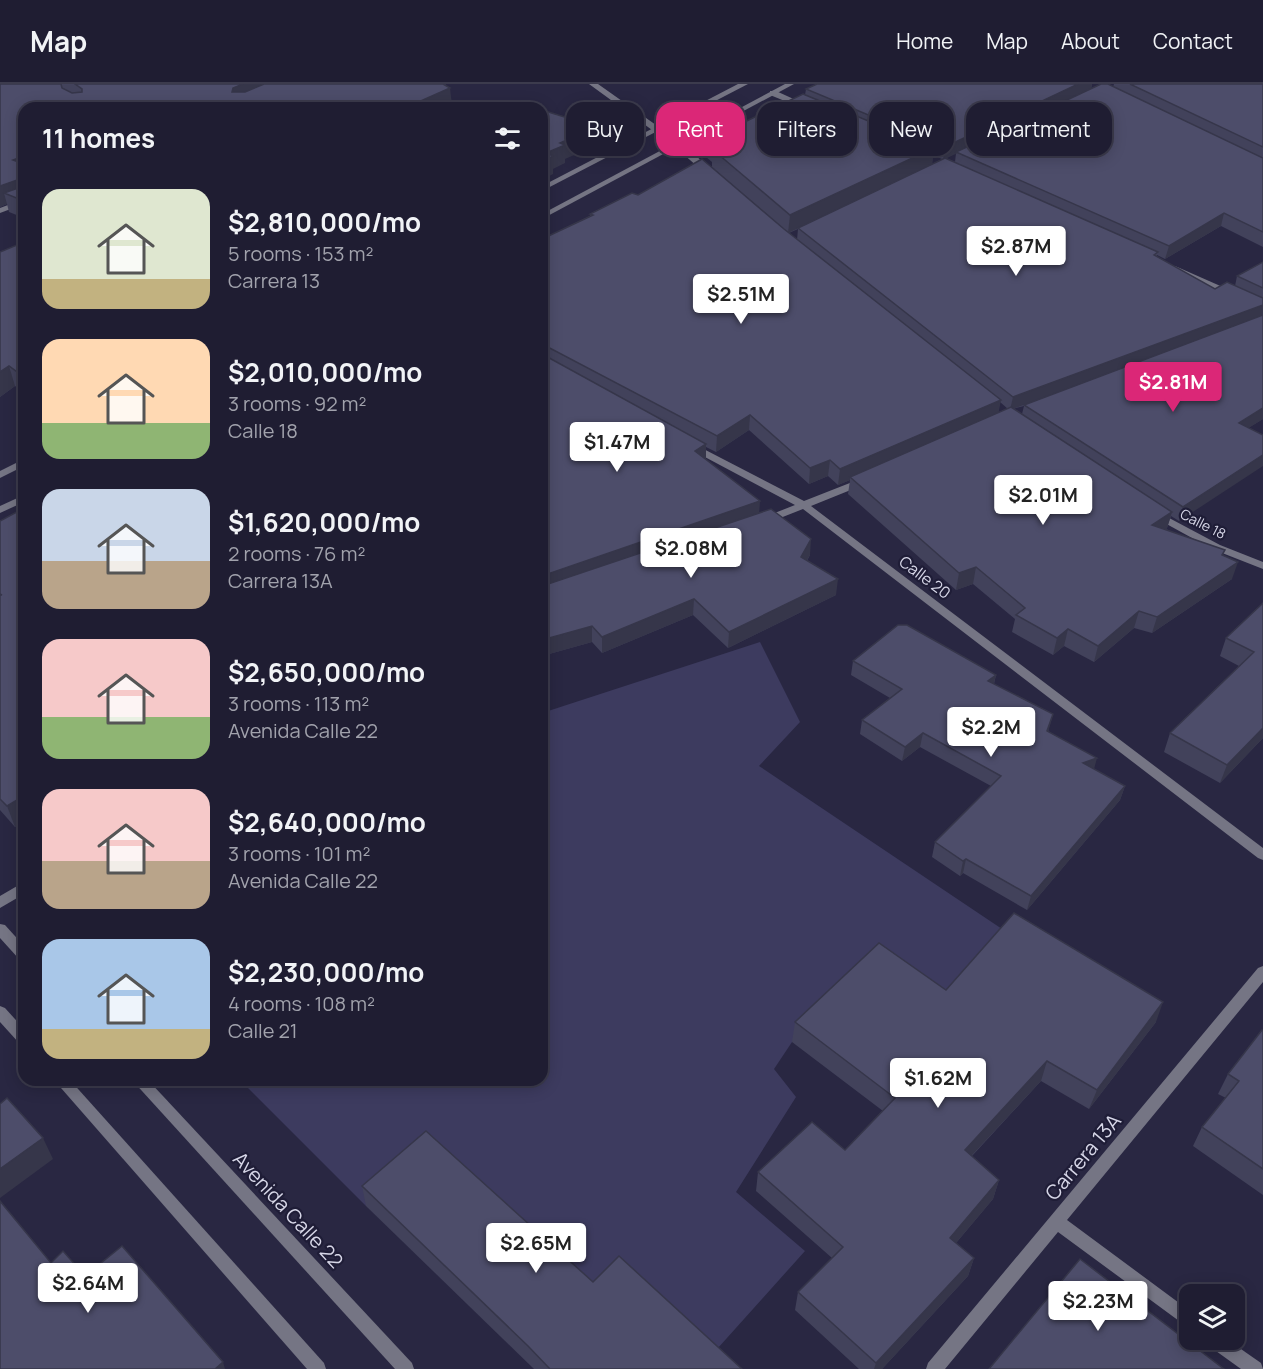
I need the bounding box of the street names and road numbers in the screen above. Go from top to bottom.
street label: Calle 18 [1177,504,1229,543]
street label: Calle 20 [895,550,955,604]
street label: Carrera 13A [1039,1108,1127,1205]
street label: Avenida Calle 22 [227,1146,349,1274]

